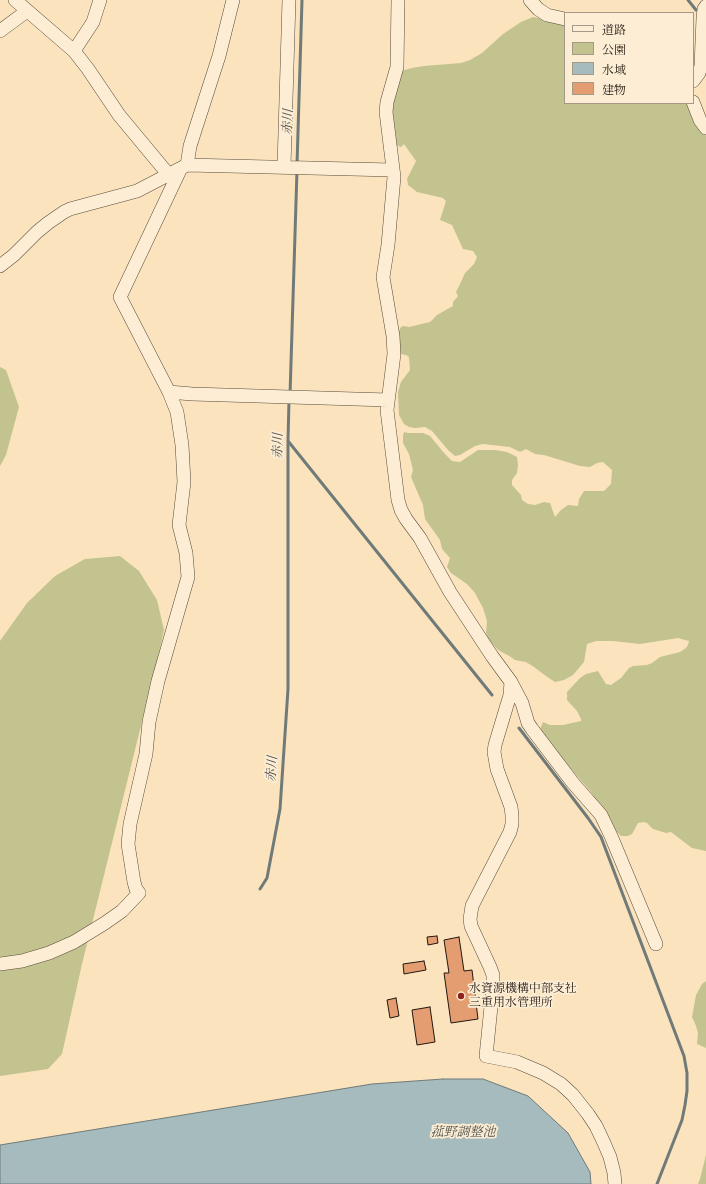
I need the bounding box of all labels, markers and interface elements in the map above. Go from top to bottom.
legend [564,12,694,104]
text: 道路 [602,22,626,37]
text: 公園 [602,42,626,57]
text: 水域 [602,62,626,77]
text: 建物 [602,82,626,97]
water label: 赤川 [280,109,296,135]
water label: 赤川 [270,433,286,459]
water label: 赤川 [263,755,281,783]
place label: 水資源機構中部支社 三重用水管理所 [469,982,577,1010]
marker: 水資源機構中部支社 三重用水管理所 [456,991,466,1001]
water label: 菰野調整池 [431,1124,495,1140]

